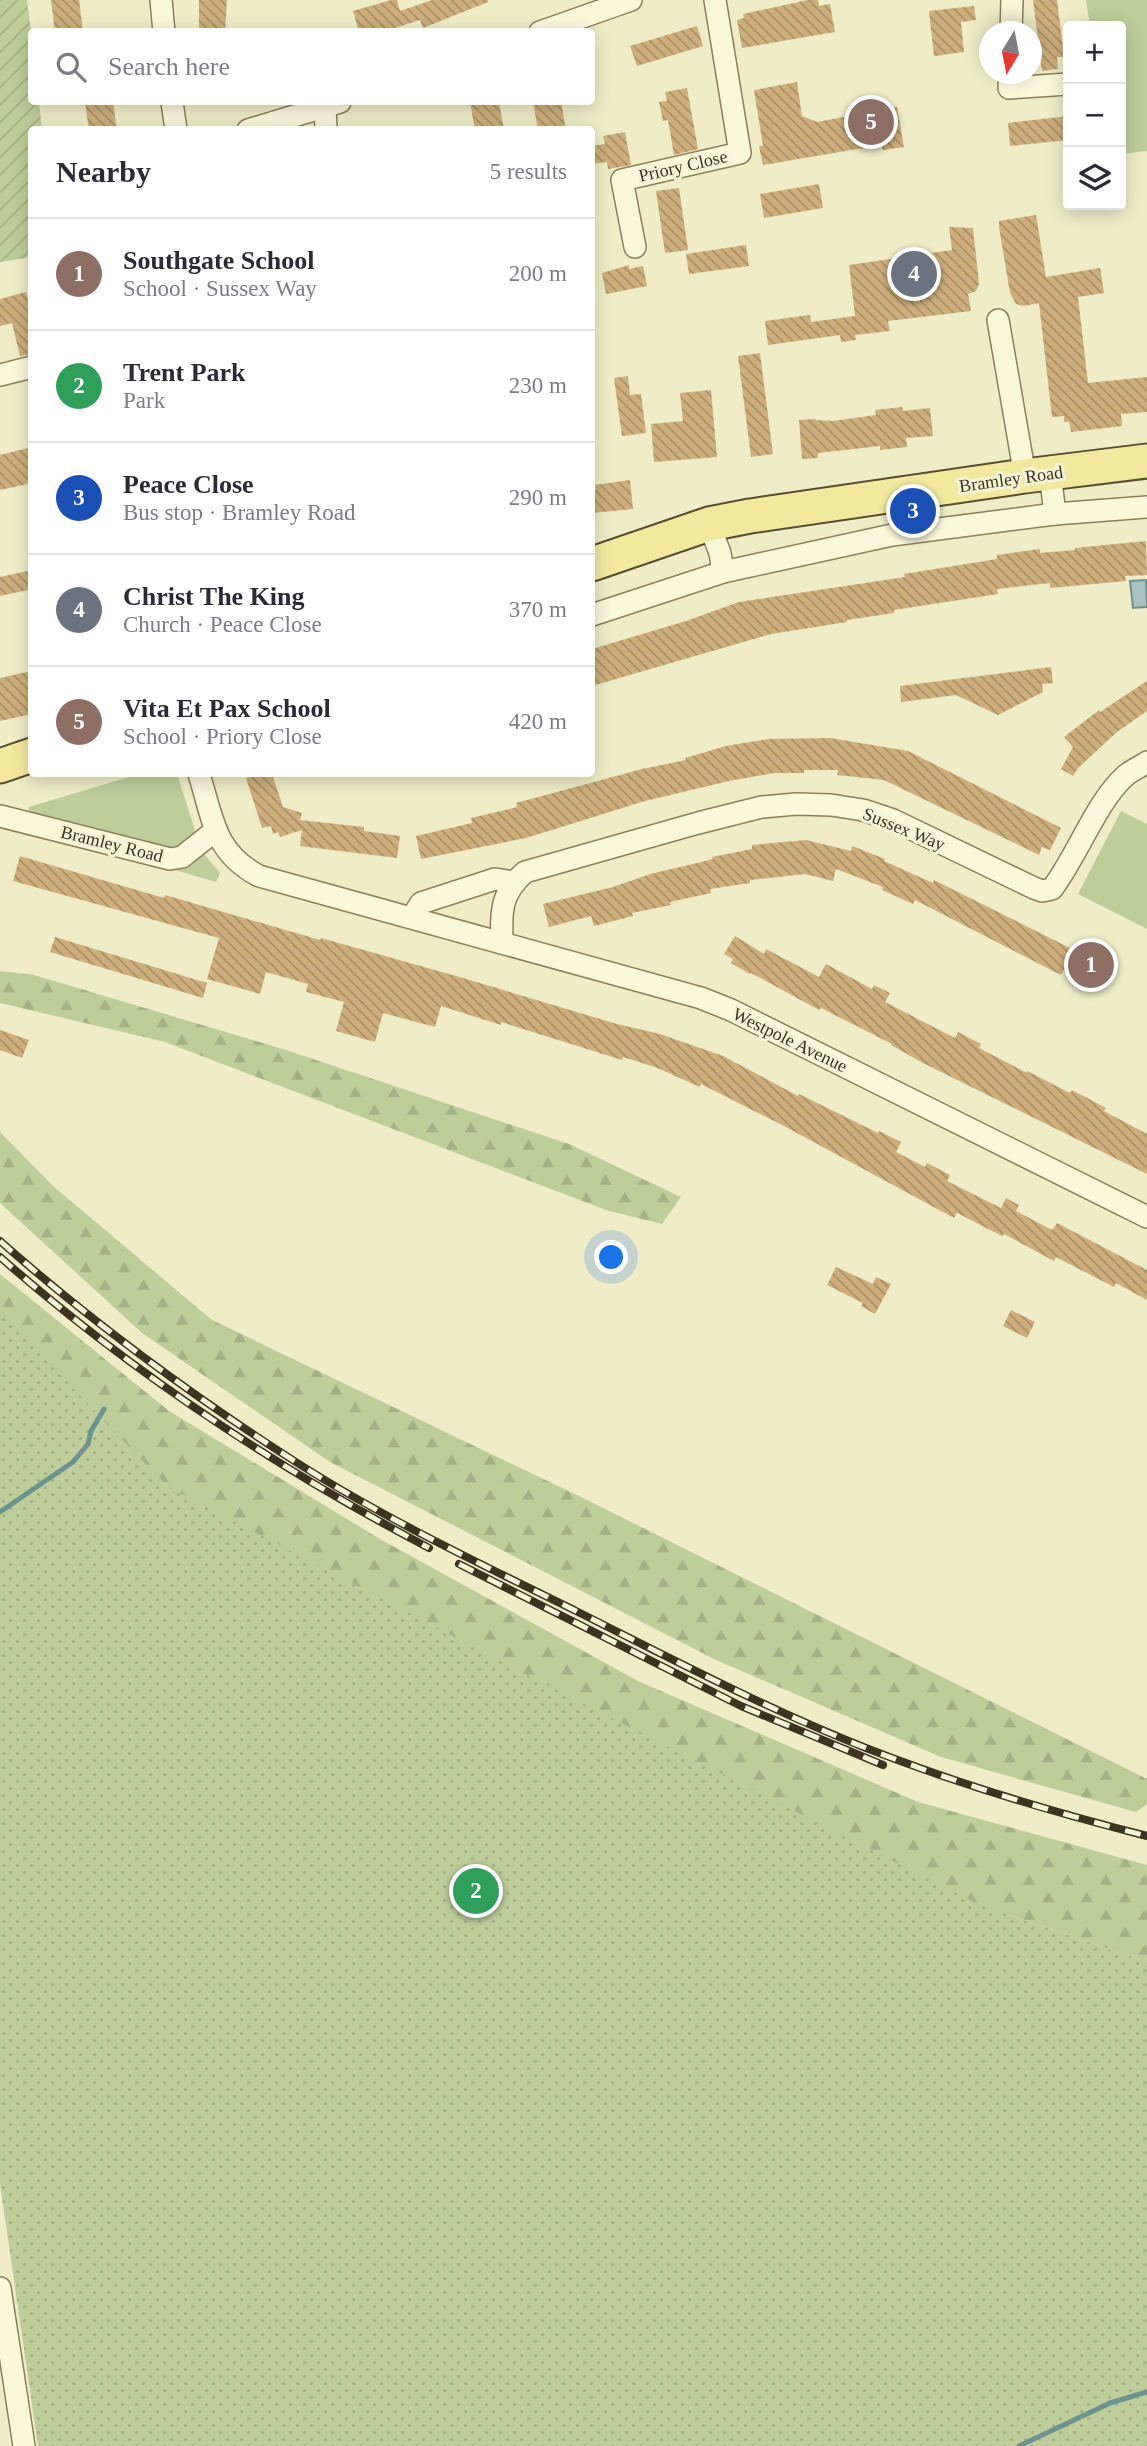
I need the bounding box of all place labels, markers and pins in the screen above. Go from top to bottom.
pin: 5 [848,96,894,148]
pin: 4 [891,248,937,300]
pin: 3 [890,485,936,537]
pin: 1 [1068,939,1114,991]
pin: 2 [453,1865,499,1917]

